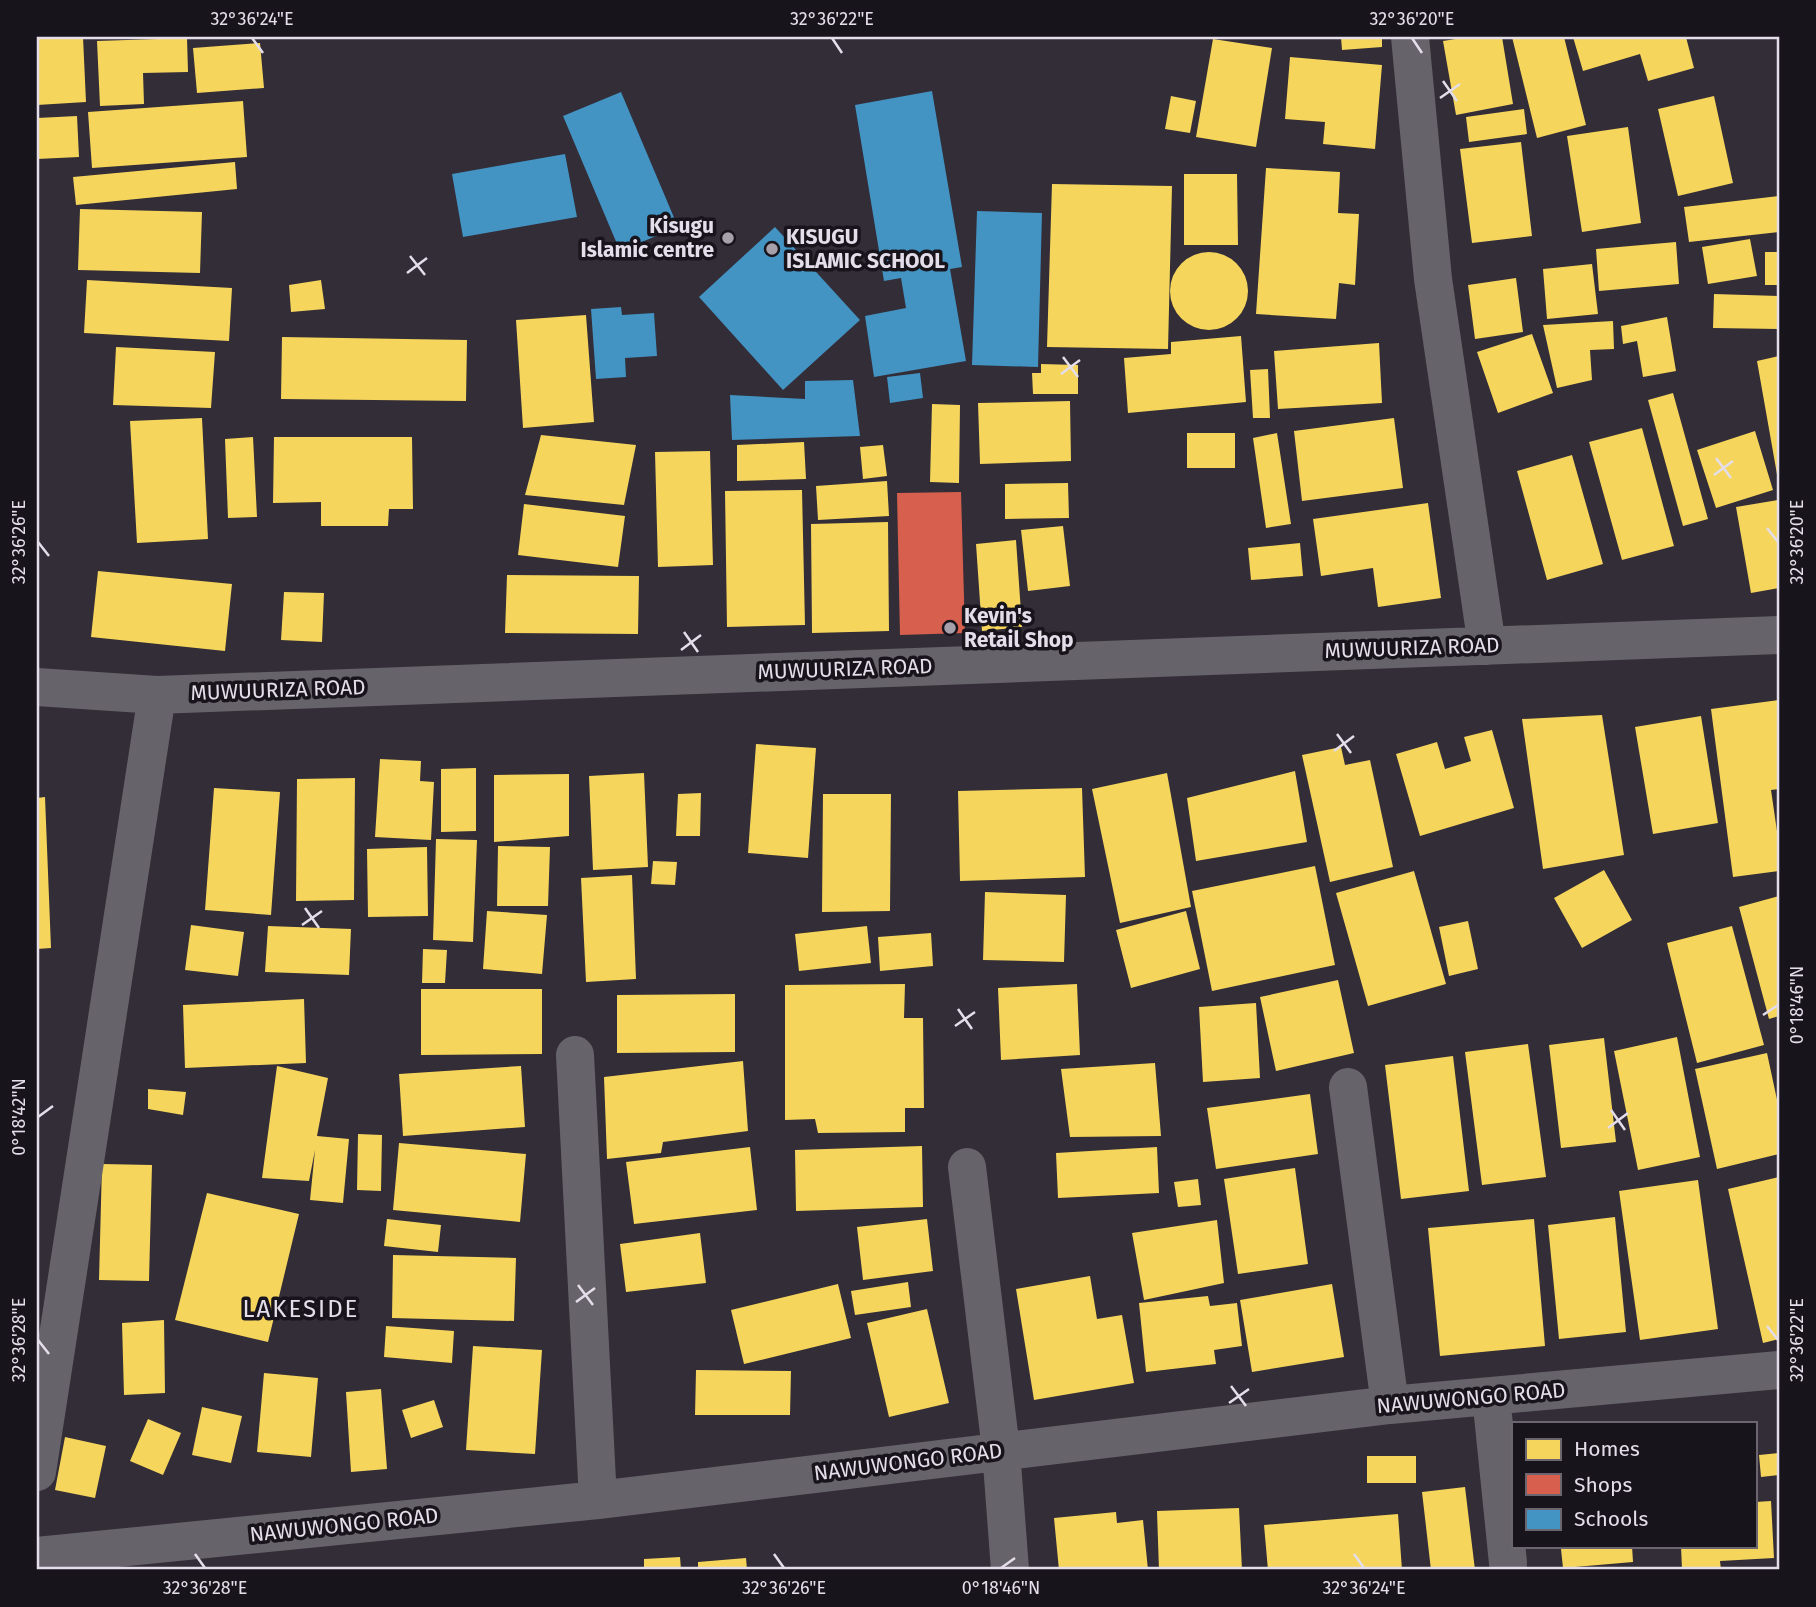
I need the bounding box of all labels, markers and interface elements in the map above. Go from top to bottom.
text: 32°36'24"E [210,8,294,30]
text: 32°36'22"E [790,8,874,30]
text: 32°36'20"E [1370,8,1454,30]
place label: Kisugu Islamic centre [581,213,714,263]
place label: KISUGU ISLAMIC SCHOOL [786,224,945,274]
marker: Kisugu Islamic centre [720,230,736,246]
marker: KISUGU ISLAMIC SCHOOL [764,241,780,257]
text: 32°36'26"E [8,500,30,584]
text: 32°36'20"E [1786,500,1808,584]
place label: Kevin's Retail Shop [964,603,1074,653]
marker: Kevin's Retail Shop [942,620,958,636]
street label: MUWUURIZA ROAD [1324,632,1500,664]
street label: MUWUURIZA ROAD [757,653,933,685]
street label: MUWUURIZA ROAD [190,674,366,706]
text: 0°18'46"N [1786,966,1808,1044]
text: 0°18'42"N [8,1078,30,1156]
district label: LAKESIDE [243,1295,359,1323]
text: 32°36'28"E [8,1298,30,1382]
text: 32°36'22"E [1786,1298,1808,1382]
street label: NAWUWONGO ROAD [1375,1377,1567,1419]
legend [1512,1422,1756,1548]
text: Homes [1574,1436,1640,1462]
street label: NAWUWONGO ROAD [812,1438,1004,1486]
text: Shops [1574,1472,1632,1498]
street label: NAWUWONGO ROAD [248,1502,440,1548]
text: Schools [1574,1506,1648,1532]
text: 32°36'28"E [163,1577,247,1599]
text: 32°36'26"E [742,1577,826,1599]
text: 0°18'46"N [962,1577,1040,1599]
text: 32°36'24"E [1322,1577,1406,1599]

